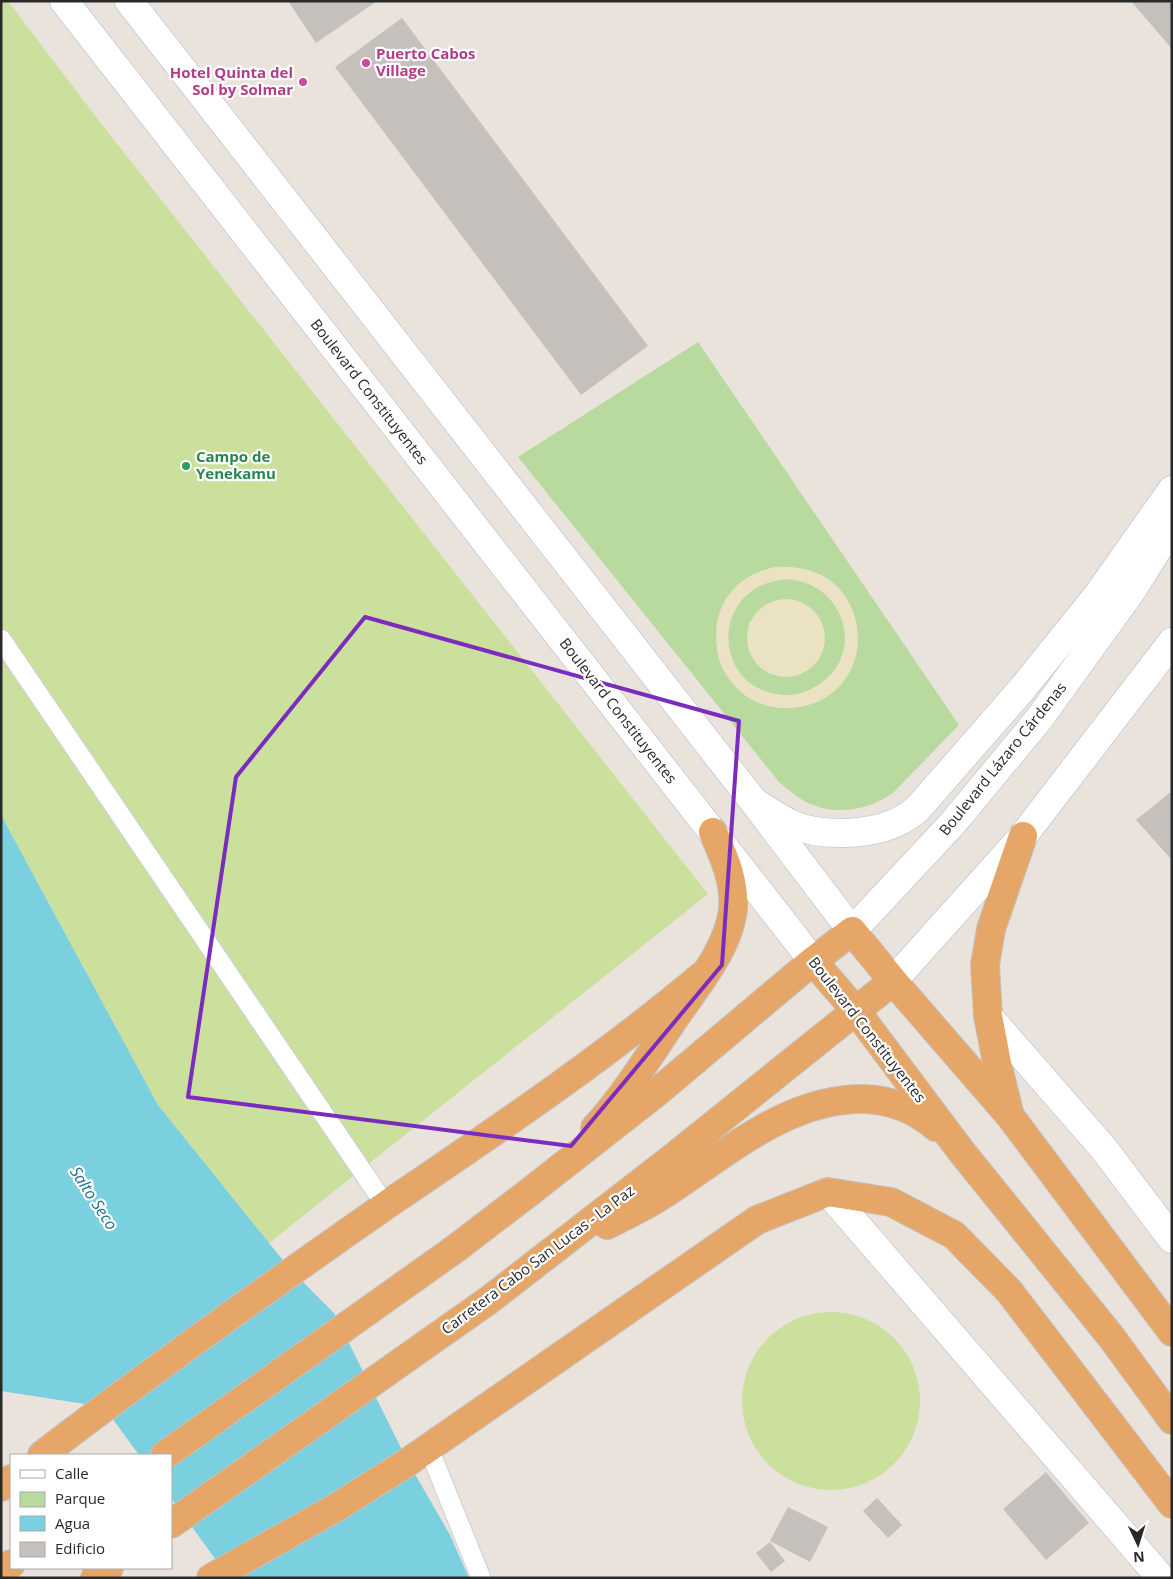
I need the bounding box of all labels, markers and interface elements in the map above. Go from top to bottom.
place label: Puerto Cabos Village [376,43,476,80]
marker: Puerto Cabos Village [360,57,372,69]
place label: Hotel Quinta del Sol by Solmar [170,62,293,99]
marker: Hotel Quinta del Sol by Solmar [297,76,309,88]
street label: Boulevard Constituyentes [307,314,433,468]
place label: Campo de Yenekamu [196,446,276,483]
marker: Campo de Yenekamu [180,460,192,472]
street label: Boulevard Constituyentes [556,633,682,787]
street label: Boulevard Lázaro Cárdenas [934,677,1070,839]
street label: Boulevard Constituyentes [805,952,931,1106]
water label: Salto Seco [65,1162,123,1234]
street label: Carretera Cabo San Lucas - La Paz [437,1180,638,1338]
legend [10,1454,172,1569]
text: Calle [55,1463,89,1483]
text: Parque [55,1488,105,1508]
text: Agua [55,1513,90,1533]
north arrow [1113,1519,1163,1569]
text: Edificio [55,1538,105,1558]
text: N [1133,1548,1145,1567]

